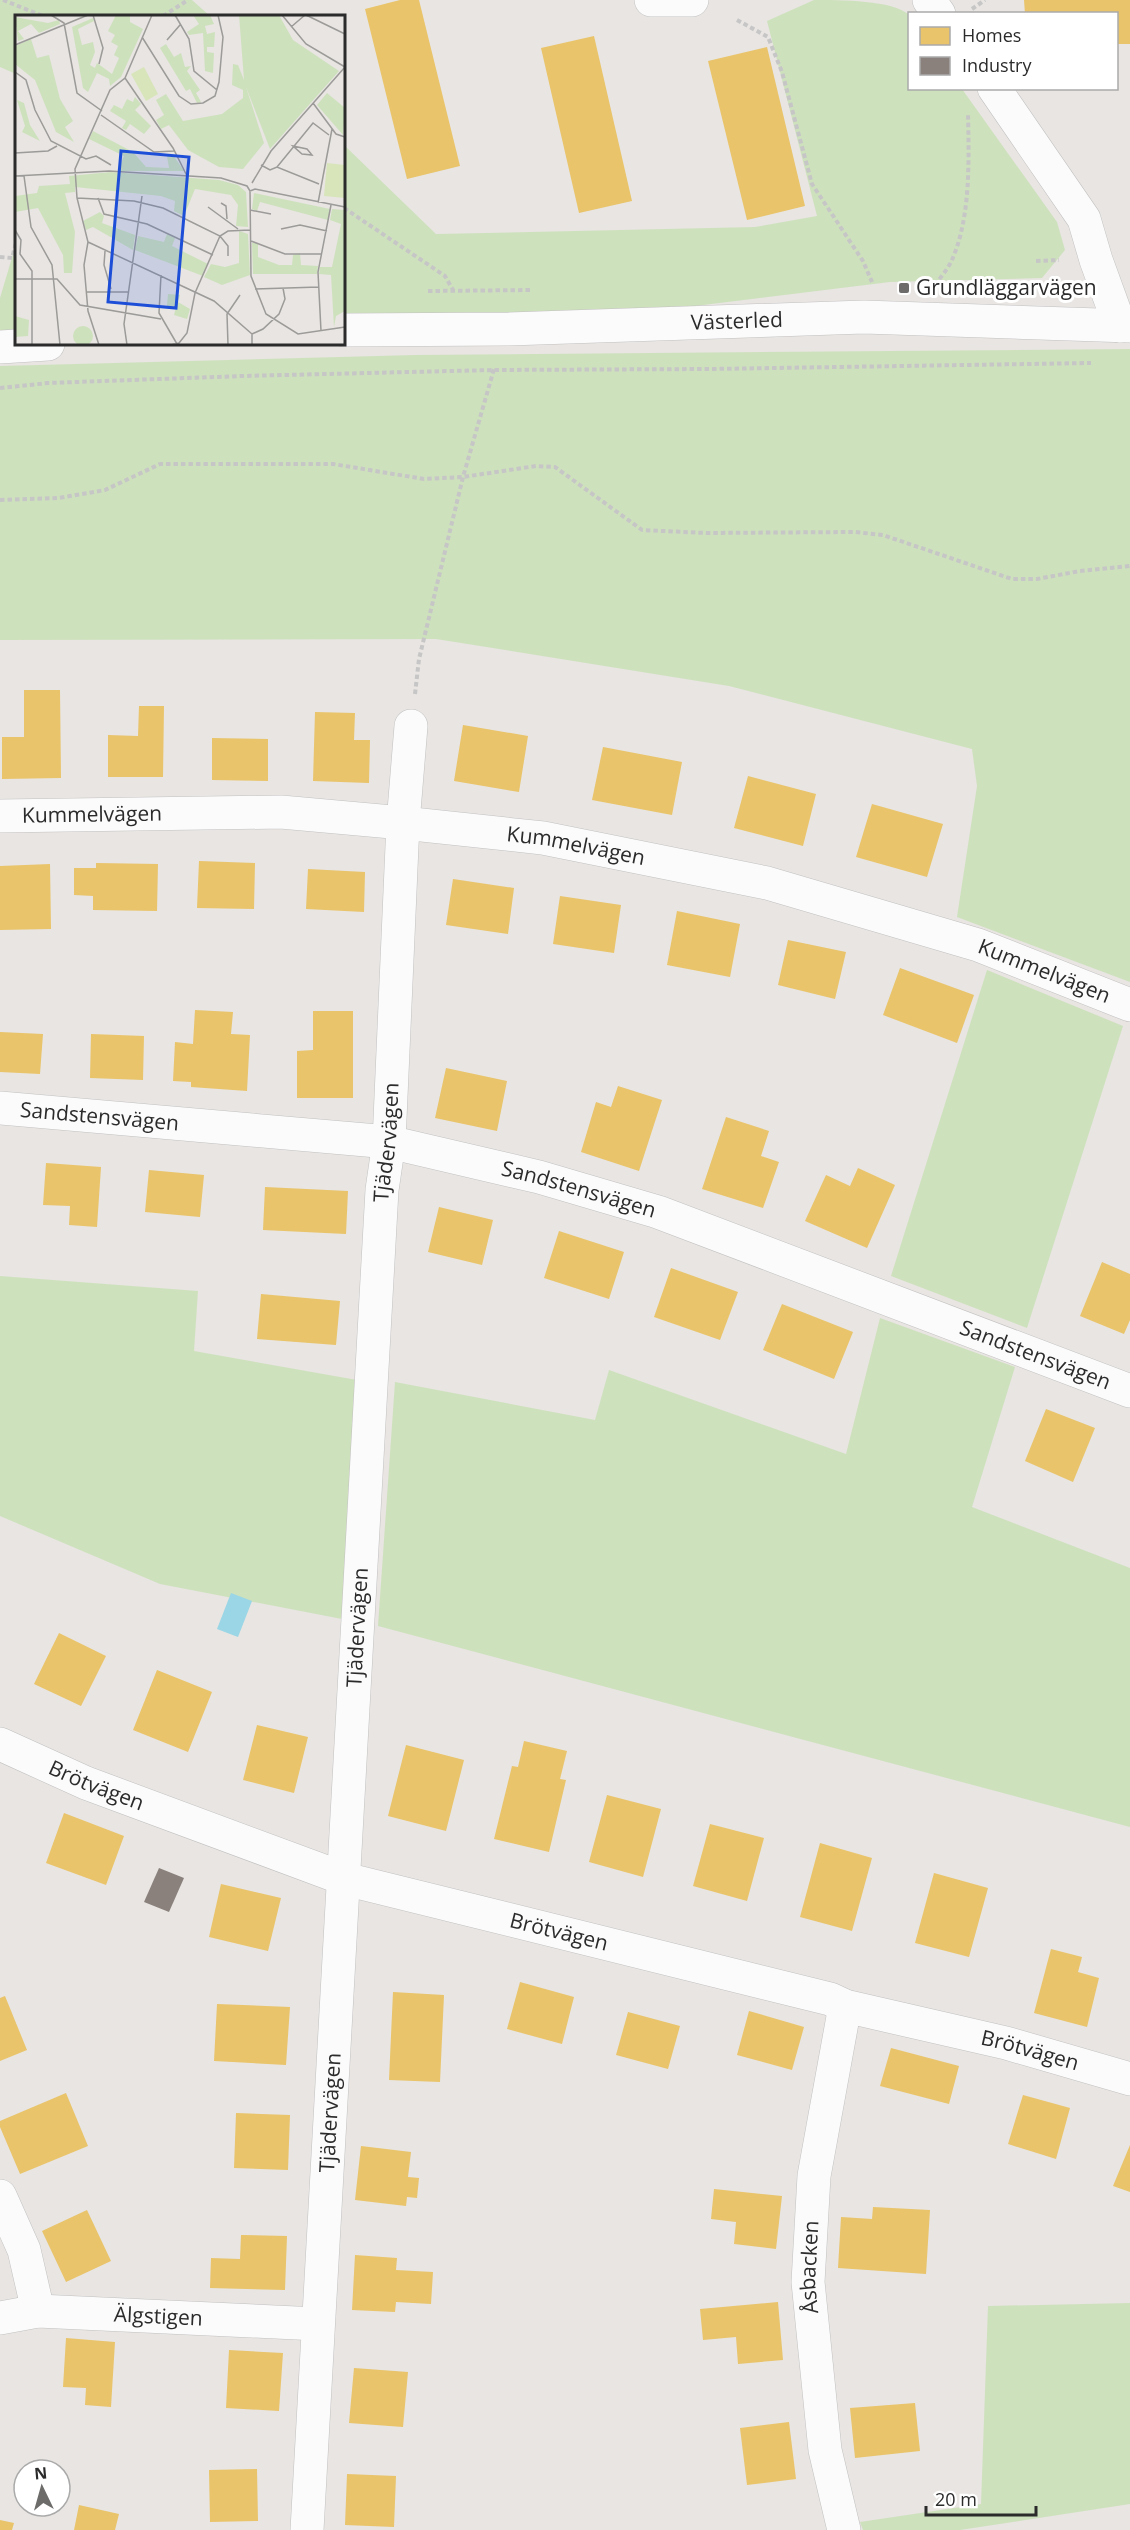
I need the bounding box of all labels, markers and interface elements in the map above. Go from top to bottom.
legend [908,12,1118,90]
inset map [15,15,345,345]
text: Homes [962,23,1021,47]
text: Industry [962,53,1032,77]
place label: Grundläggarvägen [916,273,1097,301]
marker: Grundläggarvägen [897,281,911,295]
street label: Västerled [690,305,783,336]
street label: Kummelvägen [22,799,162,829]
street label: Kummelvägen [505,819,648,871]
street label: Kummelvägen [974,932,1115,1009]
street label: Tjädervägen [366,1082,405,1203]
street label: Sandstensvägen [19,1095,180,1137]
street label: Sandstensvägen [499,1154,660,1224]
street label: Sandstensvägen [956,1313,1115,1395]
street label: Tjädervägen [339,1567,374,1688]
street label: Brötvägen [44,1753,148,1816]
street label: Brötvägen [507,1905,611,1957]
street label: Brötvägen [978,2023,1082,2076]
street label: Tjädervägen [312,2052,347,2173]
street label: Åsbacken [793,2220,824,2315]
street label: Älgstigen [113,2300,203,2332]
north arrow [12,2458,72,2518]
text: N [33,2462,48,2485]
scale bar [926,2479,1036,2517]
text: 20 m [935,2487,977,2511]

